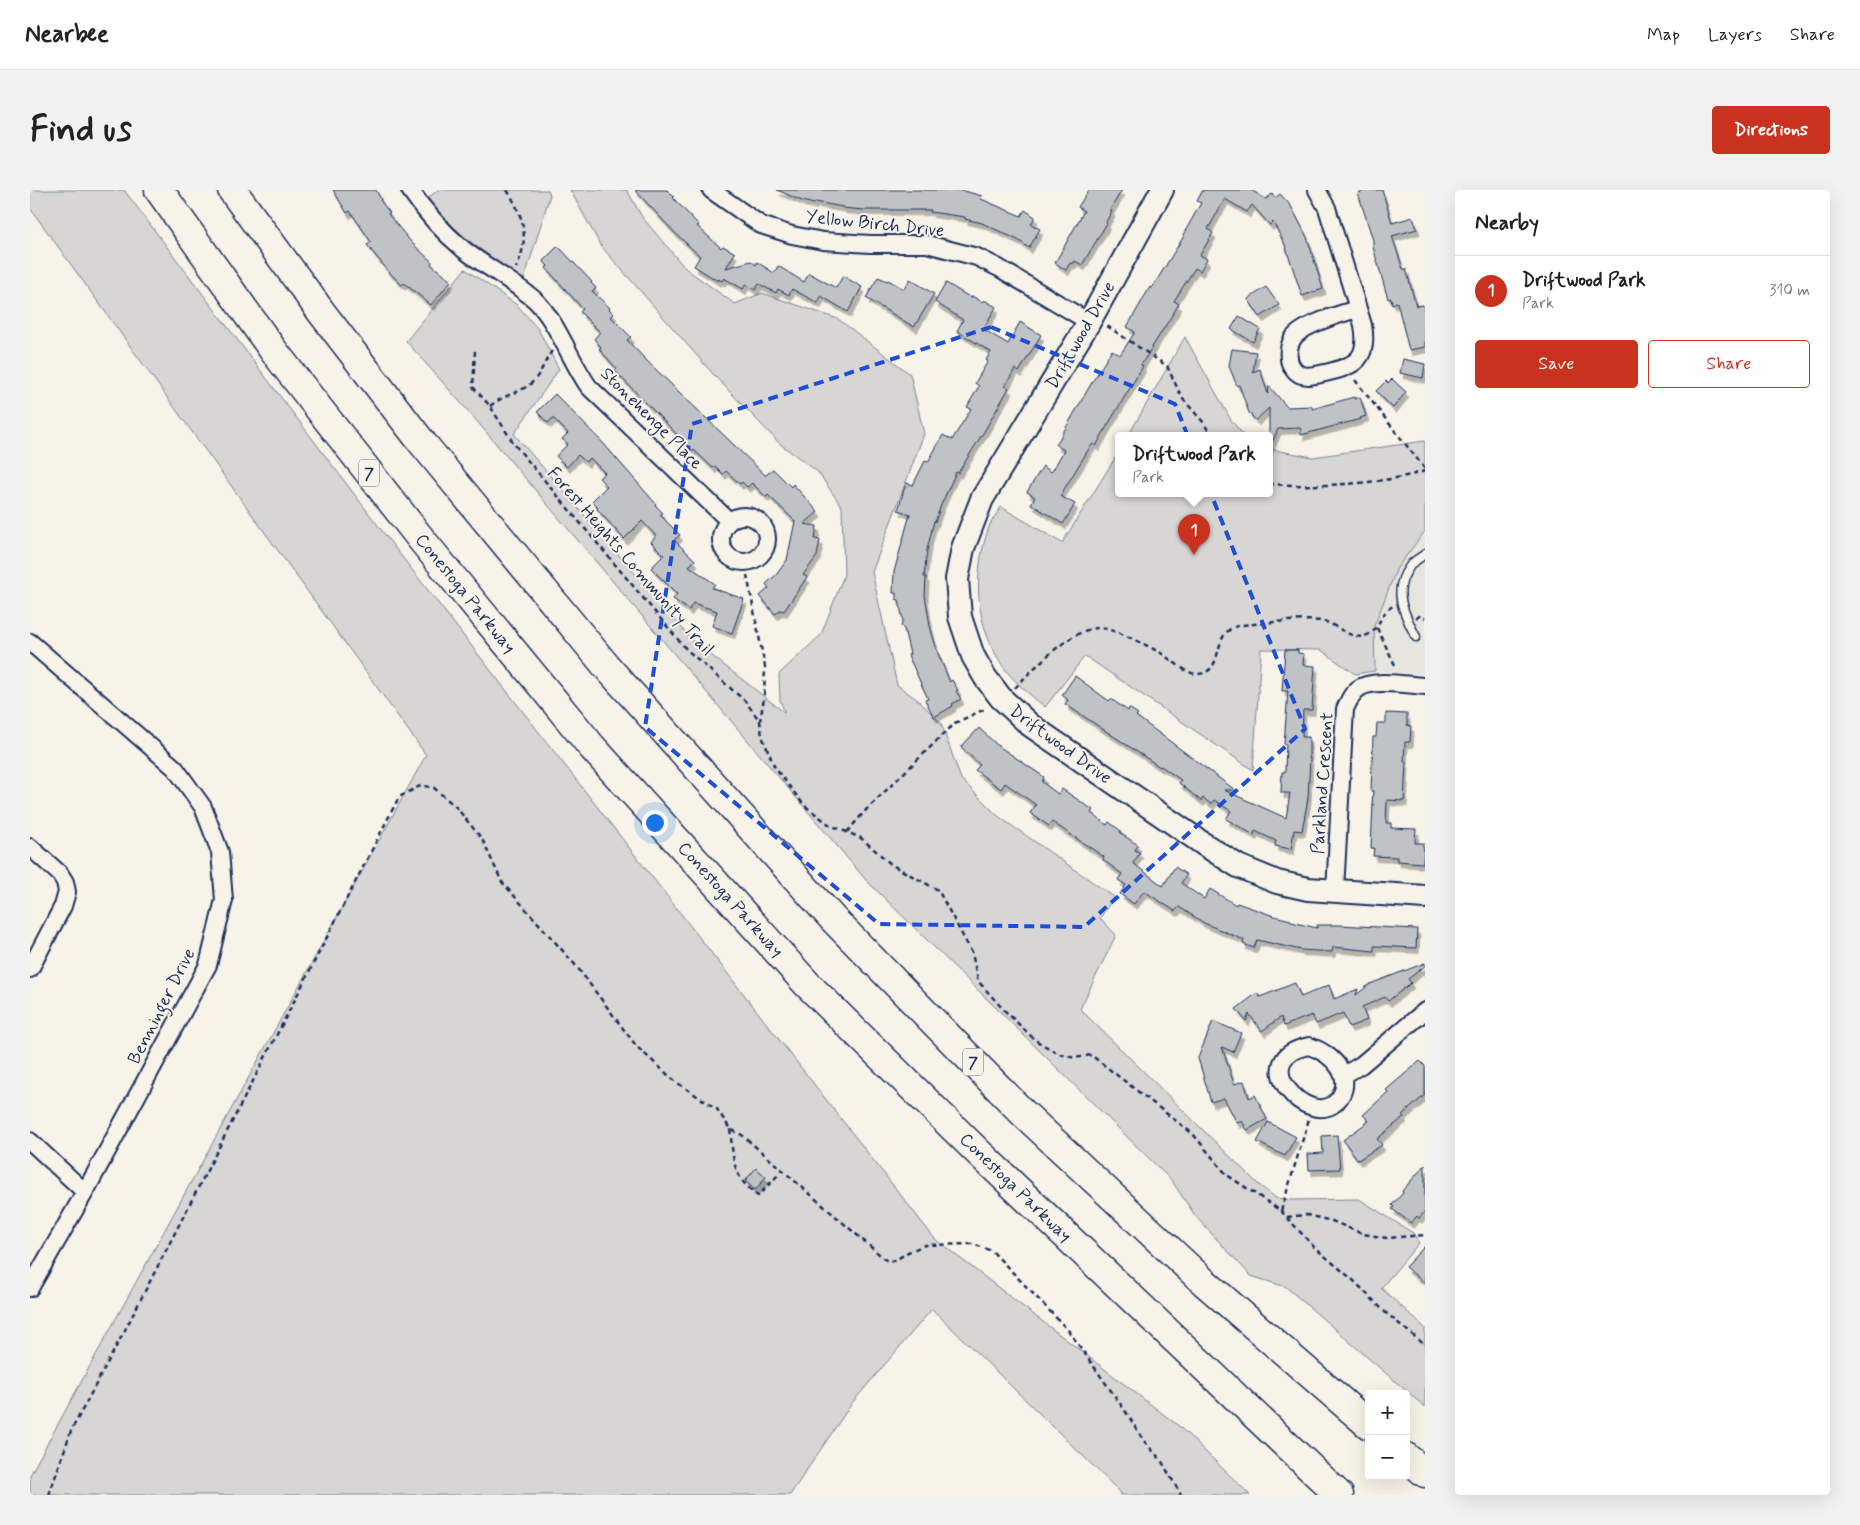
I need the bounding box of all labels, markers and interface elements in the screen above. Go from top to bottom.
text: Nearbee [25,19,109,50]
text: Map [1647,23,1680,47]
text: Layers [1708,23,1762,47]
text: Share [1790,23,1835,47]
button: Directions [1712,106,1830,154]
text: Find us [30,107,132,153]
street label: Yellow Birch Drive [804,205,945,243]
text: Nearby [1475,209,1539,237]
text: Driftwood Park [1522,268,1646,293]
street label: Driftwood Drive [1040,277,1121,394]
text: 1 [1487,280,1495,301]
text: 310 m [1769,280,1810,301]
text: Park [1522,293,1554,314]
button: Save [1475,340,1638,388]
button: Share [1648,340,1810,388]
street label: Stonehenge Place [594,362,708,476]
popup [1115,432,1273,497]
text: Driftwood Park [1132,442,1256,467]
road number: 7 [359,460,379,486]
street label: Forest Heights Community Trail [542,462,719,661]
text: Park [1132,467,1164,488]
pin: 1 [1178,514,1210,555]
street label: Conestoga Parkway [409,529,521,659]
street label: Driftwood Drive [1004,700,1116,790]
street label: Parkland Crescent [1306,711,1340,855]
your location [642,810,668,836]
street label: Conestoga Parkway [672,837,789,963]
street label: Benninger Drive [122,944,203,1069]
road number: 7 [963,1049,983,1076]
street label: Conestoga Parkway [954,1128,1077,1248]
map controls [1365,1390,1410,1480]
button: + [1365,1390,1410,1435]
button: − [1365,1435,1410,1480]

